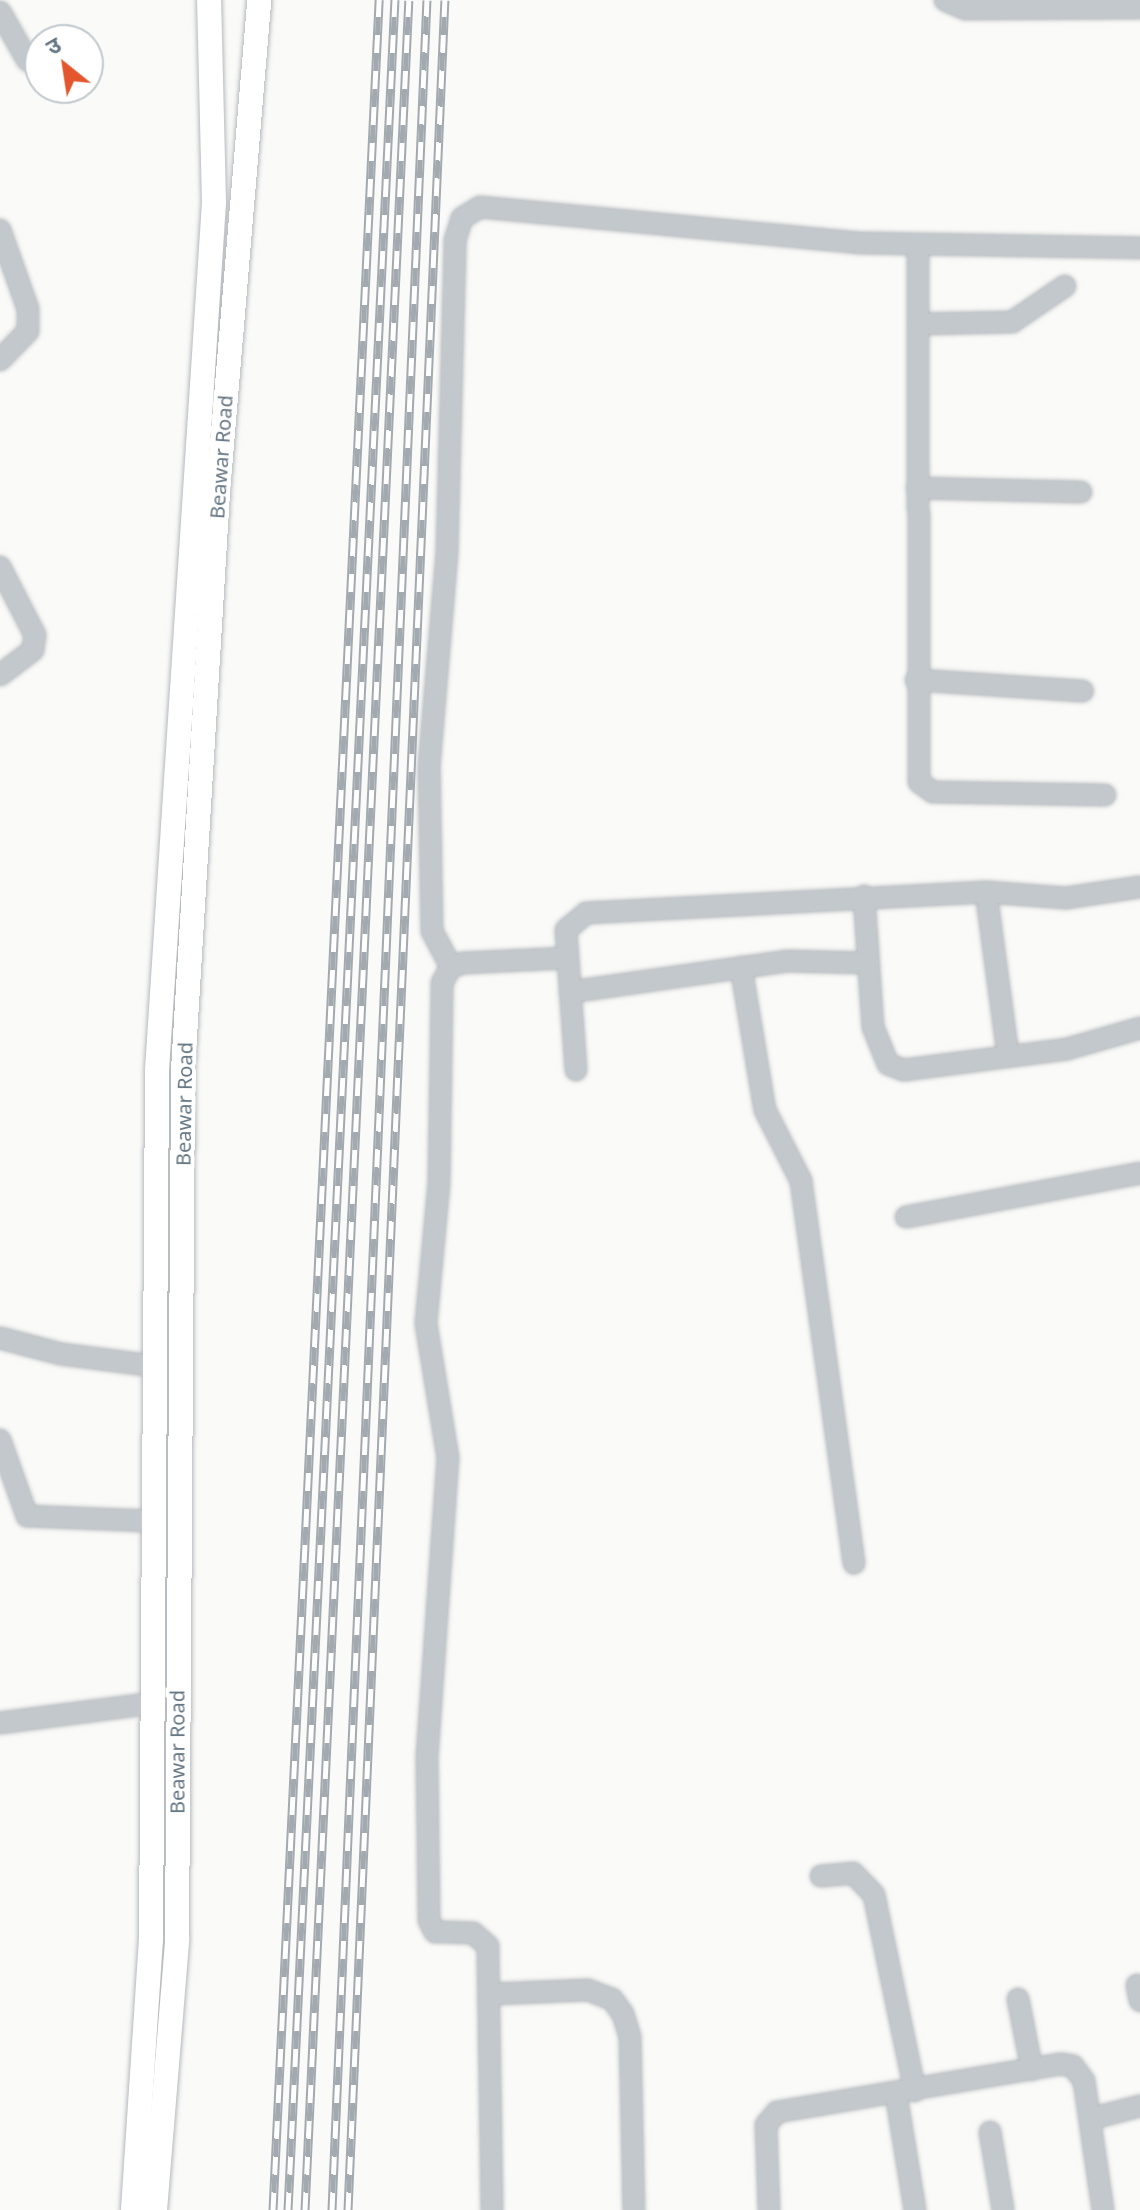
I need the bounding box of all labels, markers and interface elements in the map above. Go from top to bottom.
north arrow [24,24,104,104]
text: उ [40,29,66,61]
street label: Beawar Road [205,394,237,520]
street label: Beawar Road [171,1042,197,1166]
street label: Beawar Road [165,1690,189,1814]

